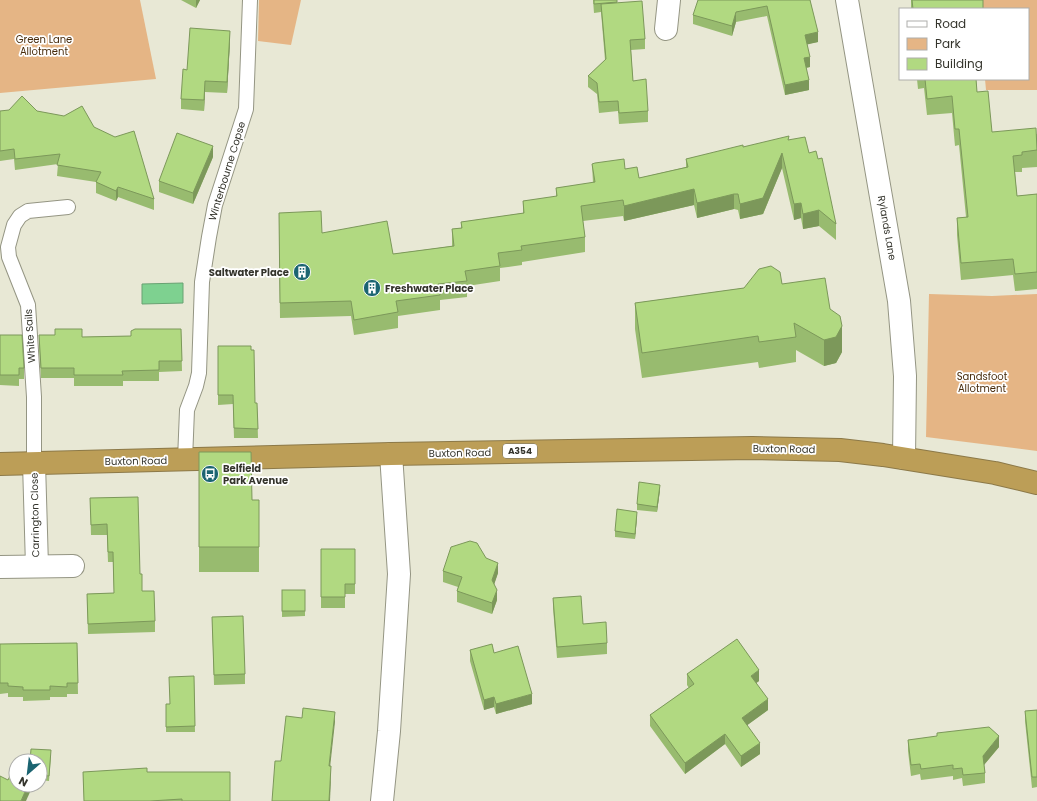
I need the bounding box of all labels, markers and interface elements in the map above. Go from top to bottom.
legend [899,8,1029,80]
text: Road [935,15,966,32]
park label: Green Lane Allotment [16,32,72,59]
text: Park [935,35,962,52]
text: Building [935,55,983,72]
street label: Winterbourne Copse [205,120,249,222]
street label: Rylands Lane [874,194,900,262]
building icon: Saltwater Place [292,262,312,282]
place label: Saltwater Place [209,265,289,280]
building icon: Freshwater Place [362,278,382,298]
place label: Freshwater Place [385,281,474,296]
street label: White Sails [21,309,39,363]
park label: Sandsfoot Allotment [957,369,1008,396]
street label: Buxton Road [753,441,815,457]
road number: A354 [503,444,537,458]
street label: Buxton Road [429,445,491,461]
street label: Buxton Road [105,453,167,469]
place label: Belfield Park Avenue [223,461,288,488]
bus stop icon: Belfield Park Avenue [200,464,220,484]
street label: Carrington Close [27,473,43,557]
north arrow [8,753,48,793]
text: N [16,773,31,791]

